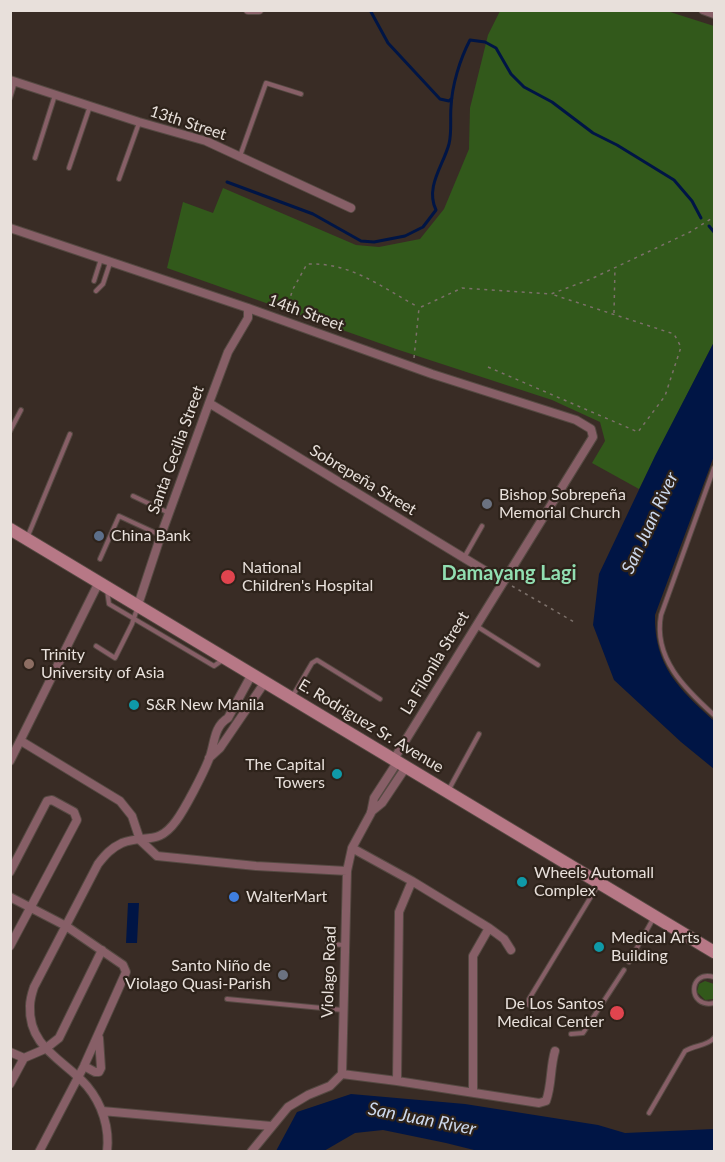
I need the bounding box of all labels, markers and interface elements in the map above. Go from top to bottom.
street label: 13th Street [147,102,229,144]
street label: 14th Street [265,290,347,336]
street label: Santa Cecilia Street [144,383,208,517]
street label: Sobrepeña Street [306,441,420,519]
water label: San Juan River [617,469,683,577]
place label: Bishop Sobrepeña Memorial Church [499,485,626,523]
marker: Bishop Sobrepeña Memorial Church [480,497,494,511]
place label: China Bank [111,526,191,546]
marker: China Bank [92,529,106,543]
place label: National Children's Hospital [242,558,373,596]
district label: Damayang Lagi [441,562,577,586]
marker: National Children's Hospital [219,568,237,586]
street label: La Filonila Street [397,608,473,718]
place label: Trinity University of Asia [41,645,165,683]
marker: Trinity University of Asia [22,657,36,671]
street label: E. Rodriguez Sr. Avenue [295,675,447,777]
place label: S&R New Manila [146,695,264,715]
marker: S&R New Manila [127,698,141,712]
place label: The Capital Towers [245,755,325,793]
marker: The Capital Towers [330,767,344,781]
place label: Wheels Automall Complex [534,863,654,901]
marker: Wheels Automall Complex [515,875,529,889]
place label: WalterMart [246,887,327,907]
marker: WalterMart [227,890,241,904]
street label: Violago Road [318,926,340,1018]
place label: Medical Arts Building [611,928,700,966]
marker: Medical Arts Building [592,940,606,954]
place label: Santo Niño de Violago Quasi-Parish [125,956,271,994]
marker: Santo Niño de Violago Quasi-Parish [276,968,290,982]
place label: De Los Santos Medical Center [497,994,604,1032]
marker: De Los Santos Medical Center [608,1004,626,1022]
water label: San Juan River [366,1098,478,1140]

